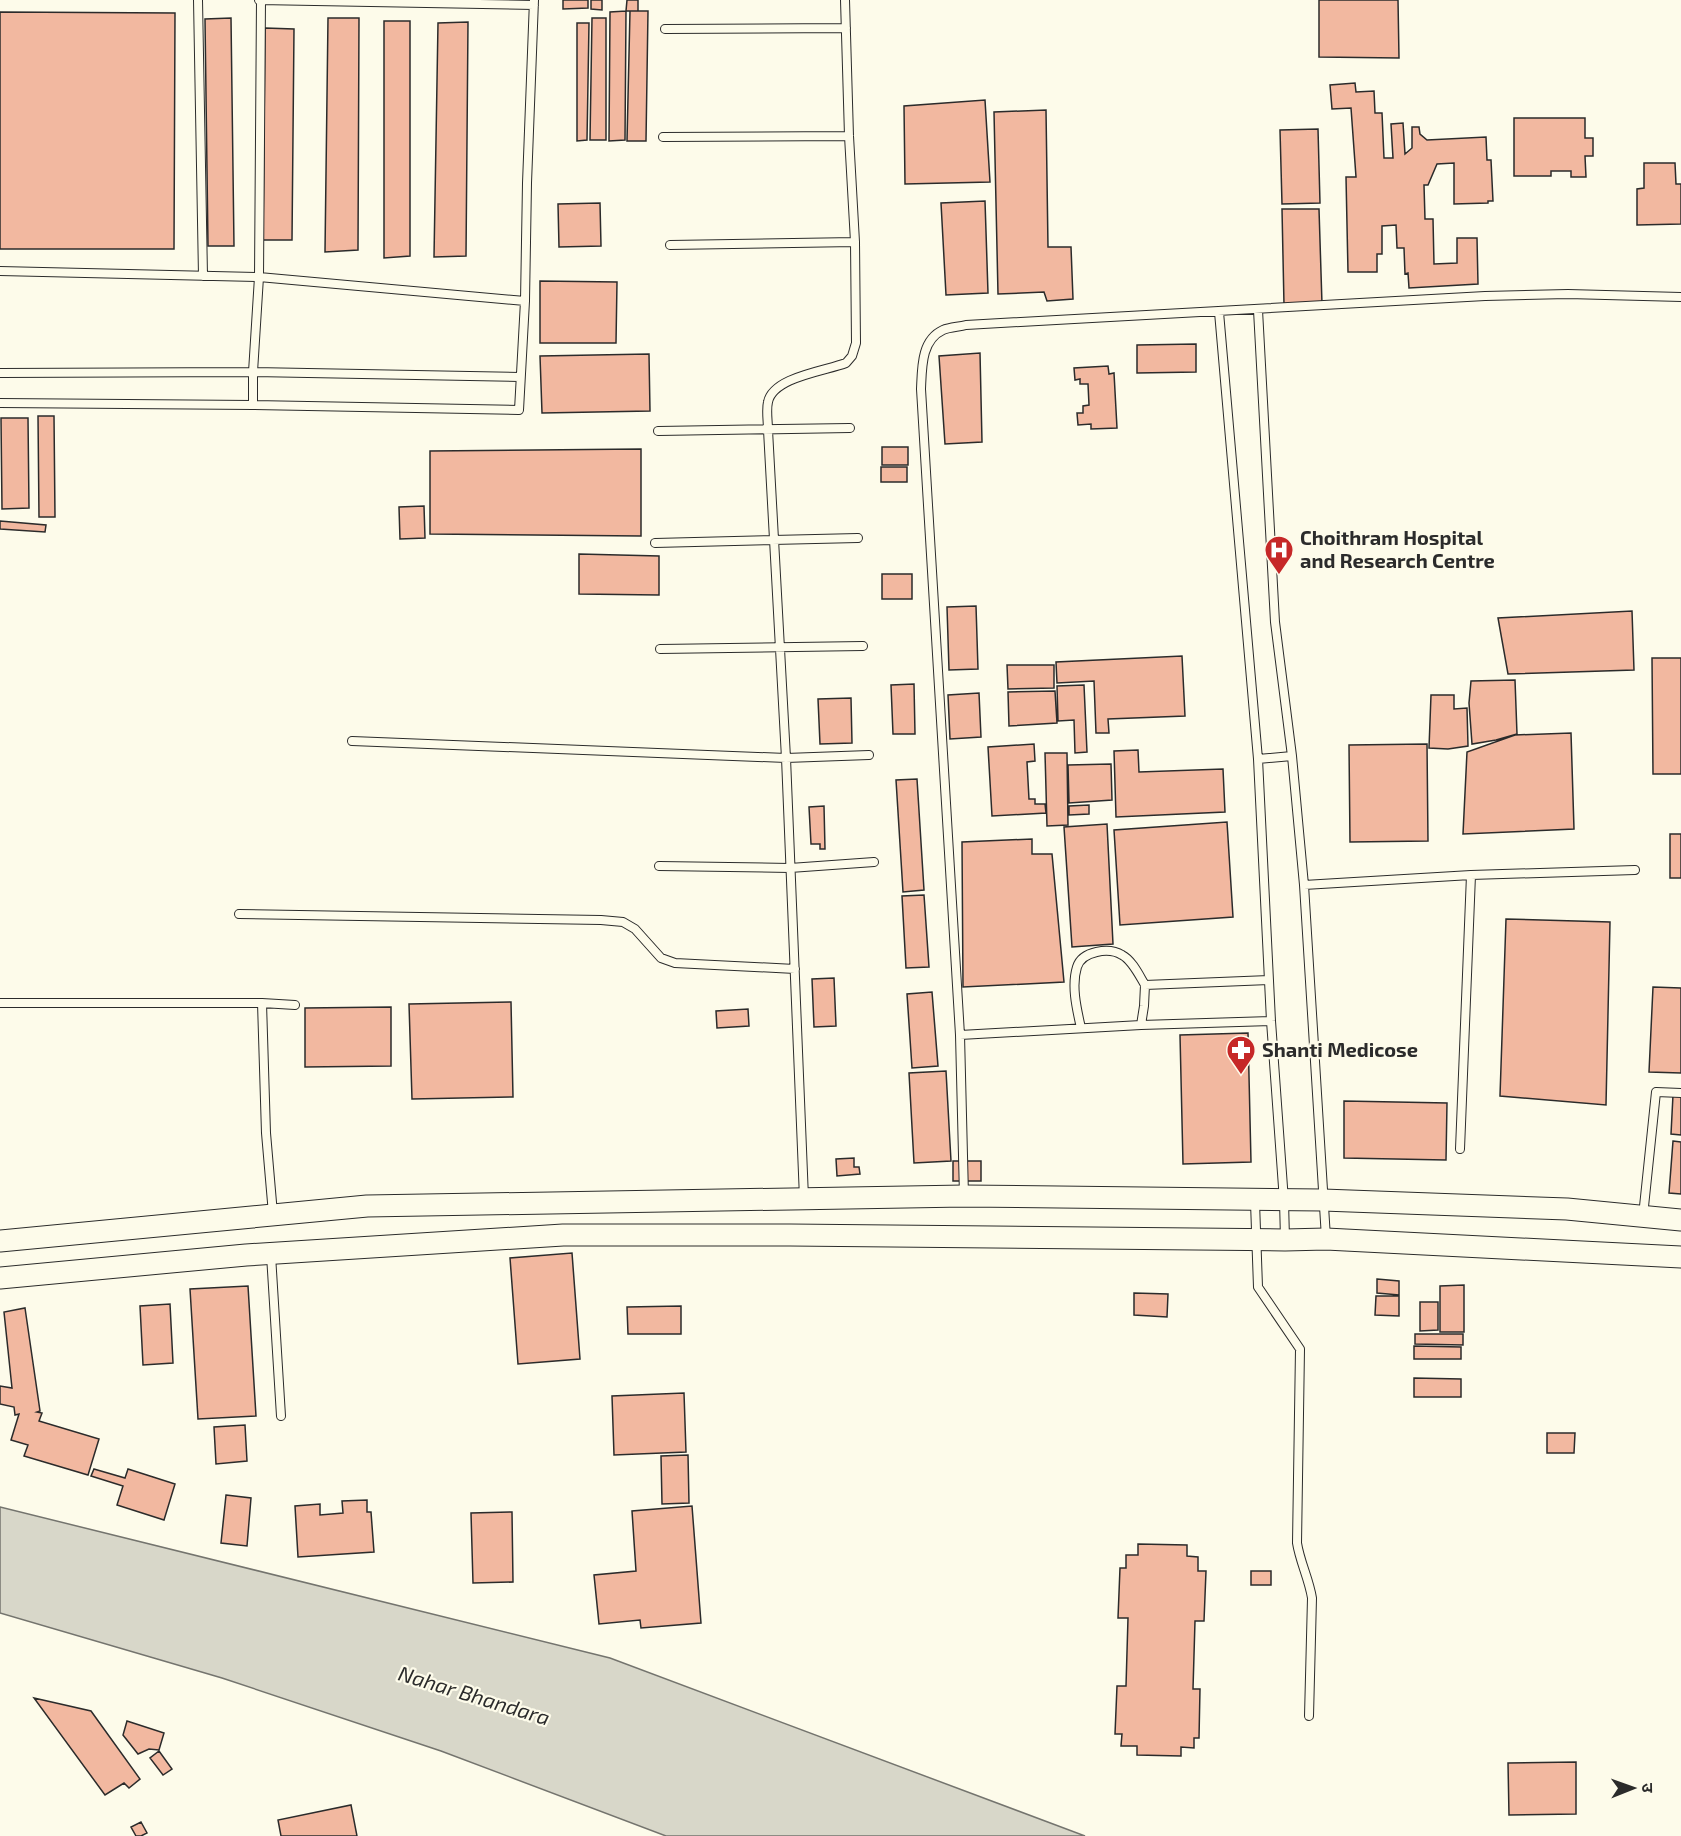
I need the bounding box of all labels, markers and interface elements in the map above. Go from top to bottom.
place label: Choithram Hospital and Research Centre [1300,525,1495,572]
hospital icon: Choithram Hospital and Research Centre [1263,534,1295,576]
pharmacy icon: Shanti Medicose [1225,1034,1257,1076]
place label: Shanti Medicose [1262,1037,1418,1061]
water label: Nahar Bhandara [396,1660,553,1729]
north arrow [1603,1758,1663,1818]
text: उ [1639,1783,1658,1793]

